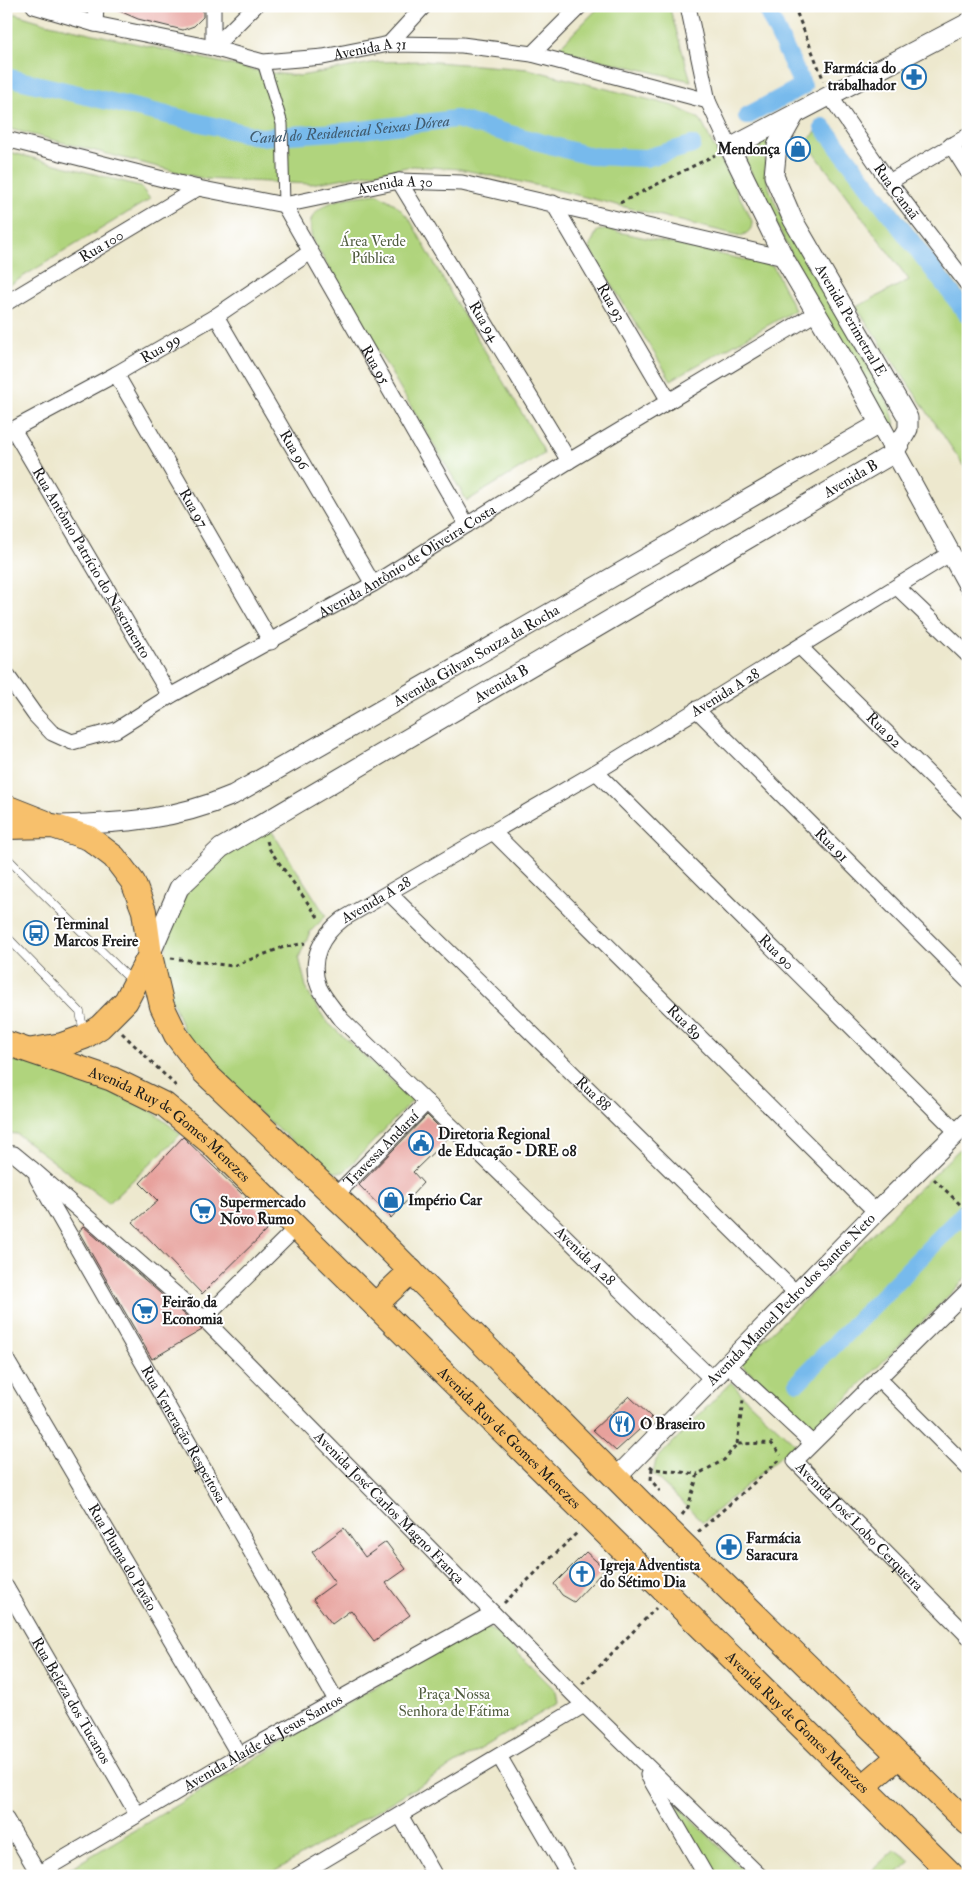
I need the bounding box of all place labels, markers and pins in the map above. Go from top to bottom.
place label: Farmácia do trabalhador [823,59,897,95]
pharmacy icon: Farmácia do trabalhador [901,64,927,90]
shop icon: Mendonça [785,136,811,162]
place label: Mendonça [716,140,781,159]
place label: Terminal Marcos Freire [53,915,139,951]
bus stop icon: Terminal Marcos Freire [23,920,49,946]
place label: Diretoria Regional de Educação - DRE 08 [438,1125,577,1161]
public building icon: Diretoria Regional de Educação - DRE 08 [408,1130,434,1156]
shop icon: Império Car [378,1187,404,1213]
place label: Império Car [408,1191,482,1211]
place label: Supermercado Novo Rumo [219,1193,306,1229]
supermarket icon: Supermercado Novo Rumo [190,1198,216,1224]
place label: Feirão da Economia [162,1293,224,1329]
supermarket icon: Feirão da Economia [132,1298,158,1324]
restaurant icon: O Braseiro [609,1411,635,1437]
place label: O Braseiro [640,1415,706,1434]
place label: Farmácia Saracura [746,1529,802,1565]
pharmacy icon: Farmácia Saracura [716,1534,742,1560]
place label: Igreja Adventista do Sétimo Dia [600,1556,701,1592]
church icon: Igreja Adventista do Sétimo Dia [569,1561,595,1587]

